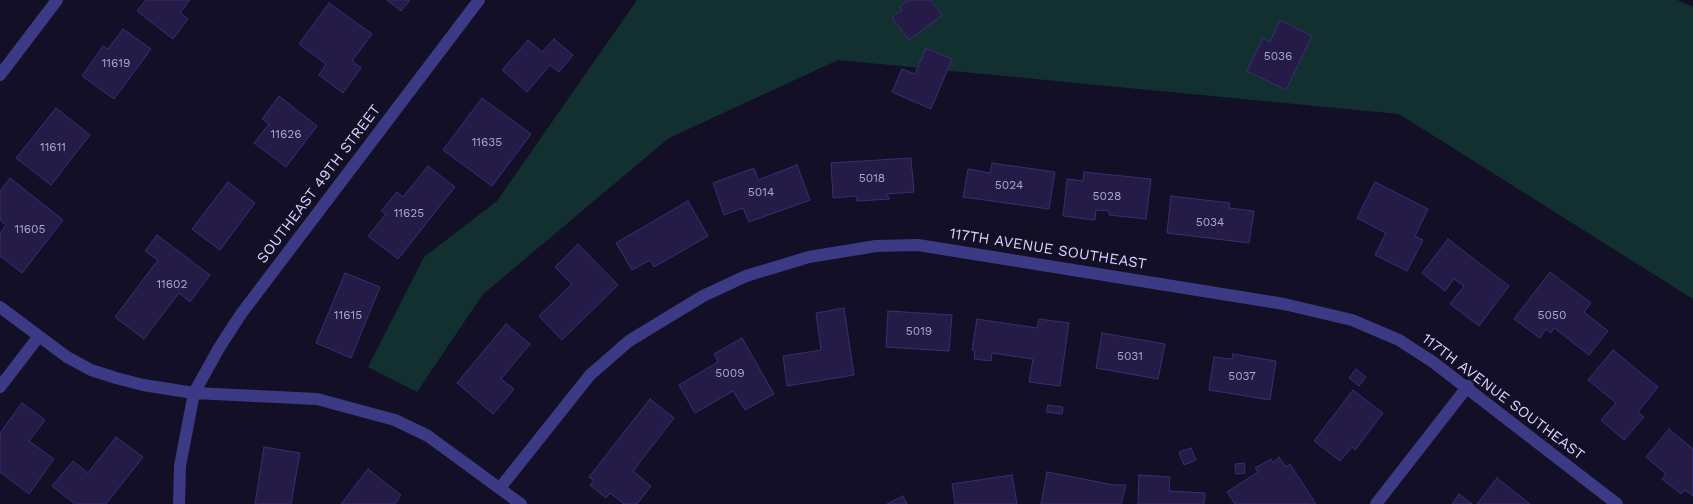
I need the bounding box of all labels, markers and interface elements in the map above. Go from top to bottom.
house number: 5036 [1264,49,1292,63]
house number: 11619 [102,56,130,70]
street label: SOUTHEAST 49TH STREET [253,101,385,267]
house number: 11626 [271,127,301,141]
house number: 11635 [472,135,502,149]
house number: 11611 [40,140,66,154]
house number: 5018 [859,171,885,185]
house number: 5024 [995,178,1023,192]
house number: 5014 [748,185,774,199]
house number: 5028 [1093,189,1121,203]
house number: 11625 [394,206,424,220]
house number: 5034 [1196,215,1224,229]
house number: 11605 [14,222,46,236]
street label: 117TH AVENUE SOUTHEAST [948,225,1148,273]
house number: 11602 [156,277,188,291]
house number: 11615 [334,308,362,322]
house number: 5050 [1538,308,1566,322]
house number: 5019 [906,324,932,338]
street label: 117TH AVENUE SOUTHEAST [1418,330,1588,464]
house number: 5031 [1117,349,1143,363]
house number: 5009 [715,366,745,380]
house number: 5037 [1228,369,1256,383]

